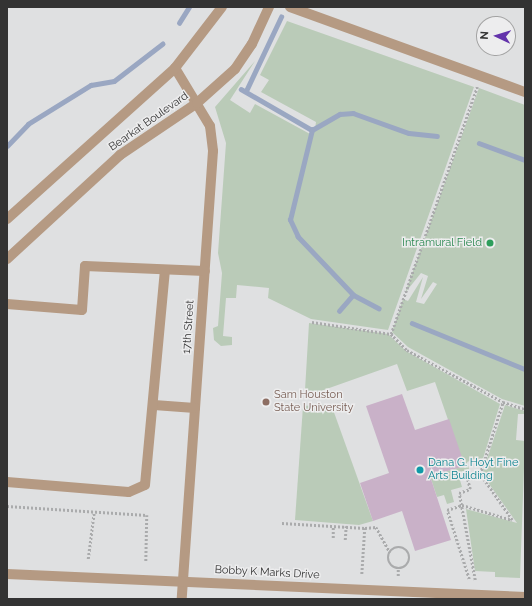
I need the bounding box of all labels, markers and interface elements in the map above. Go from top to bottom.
north arrow [476,16,516,56]
text: N [478,31,491,40]
street label: Bearkat Boulevard [107,90,191,154]
place label: Intramural Field [402,236,482,250]
marker: Intramural Field [485,238,495,248]
street label: 17th Street [181,300,197,354]
place label: Sam Houston State University [274,389,353,415]
marker: Sam Houston State University [261,397,271,407]
place label: Dana G. Hoyt Fine Arts Building [428,457,518,483]
marker: Dana G. Hoyt Fine Arts Building [415,465,425,475]
street label: Bobby K Marks Drive [214,564,320,582]

